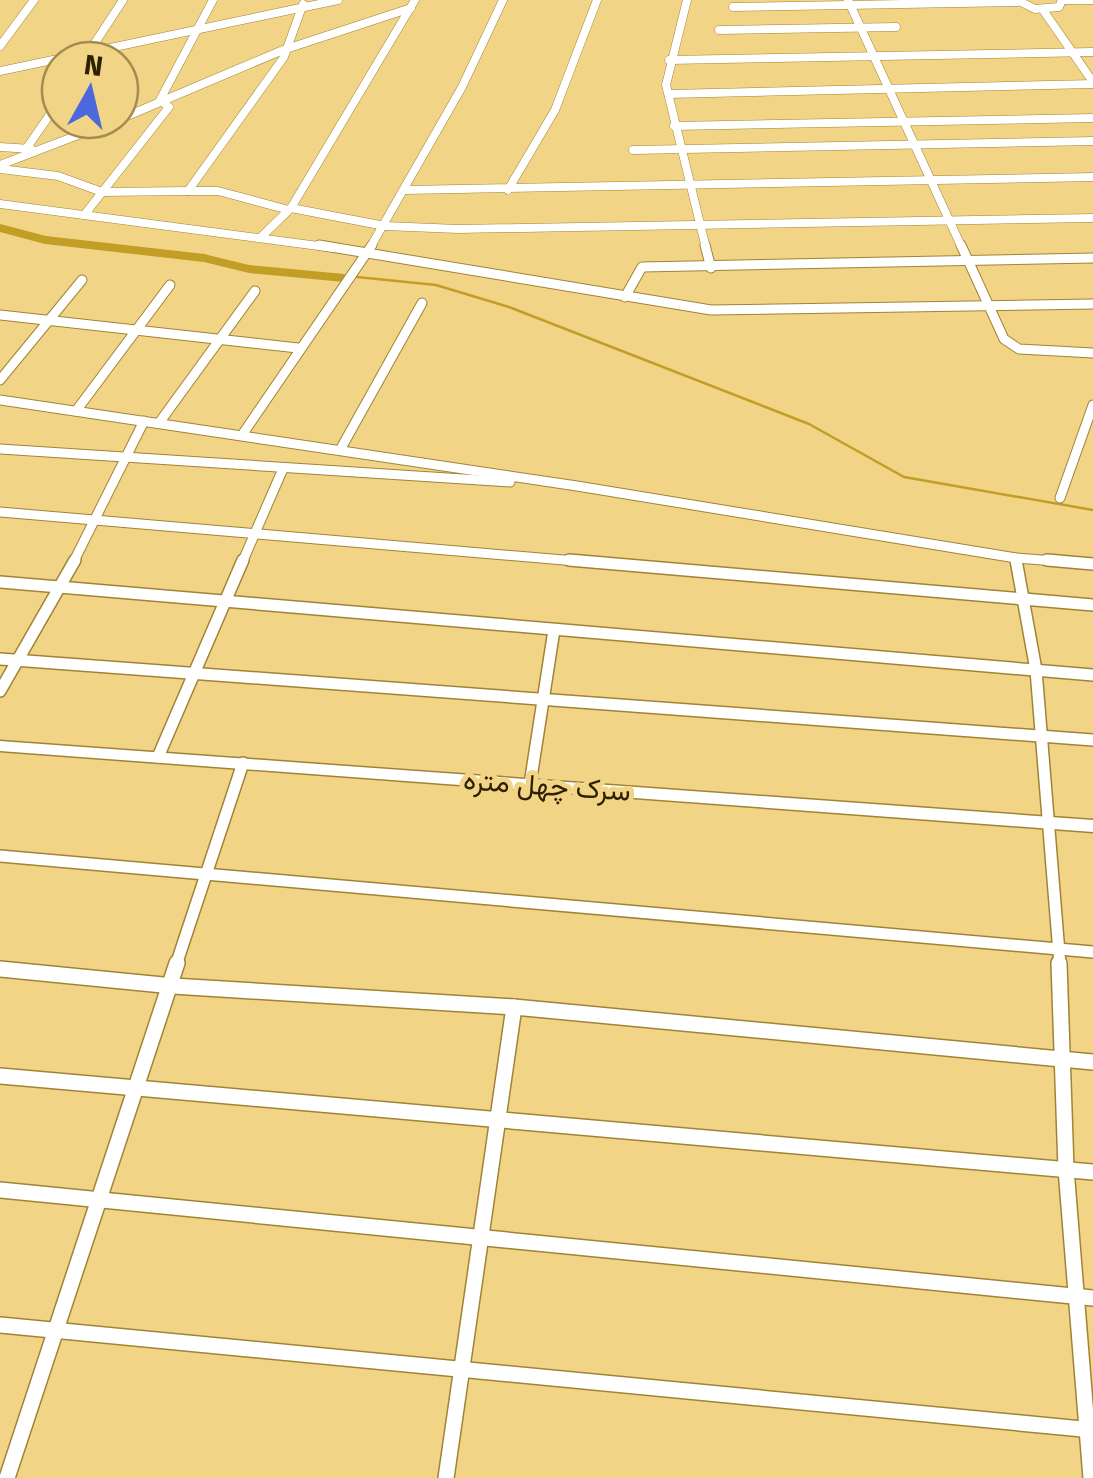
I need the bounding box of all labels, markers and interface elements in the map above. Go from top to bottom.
north arrow [40,40,140,140]
text: N [82,48,105,83]
street label: سرک چهل متره [462,763,632,810]

